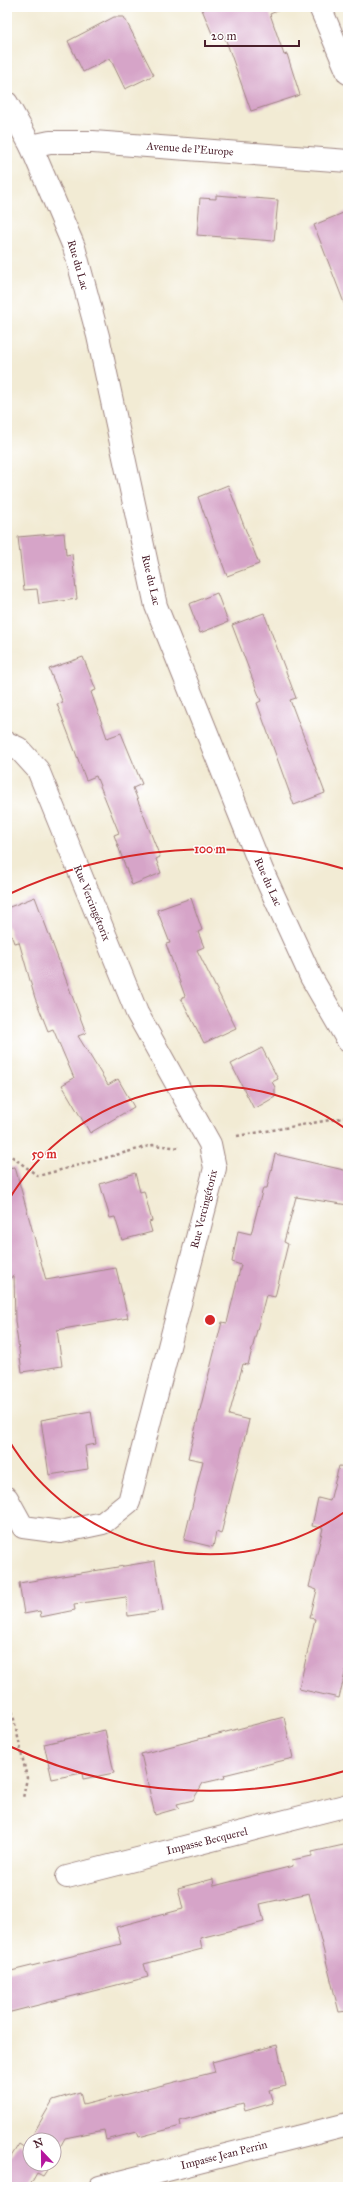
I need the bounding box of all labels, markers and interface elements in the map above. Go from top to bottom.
scale bar [205,22,299,48]
text: 20 m [211,29,237,43]
street label: Avenue de l'Europe [145,139,234,159]
street label: Rue du Lac [65,238,91,292]
street label: Rue du Lac [139,553,163,607]
text: 100 m [194,842,227,856]
street label: Rue du Lac [252,856,285,909]
street label: Rue Vercingétorix [71,863,113,943]
text: 50 m [31,1147,58,1161]
street label: Rue Vercingétorix [188,1168,220,1250]
centre of rings [203,1313,217,1327]
street label: Impasse Becquerel [165,1825,249,1858]
north arrow [22,2132,62,2172]
text: N [32,2135,46,2151]
street label: Impasse Jean Perrin [179,2138,269,2173]

